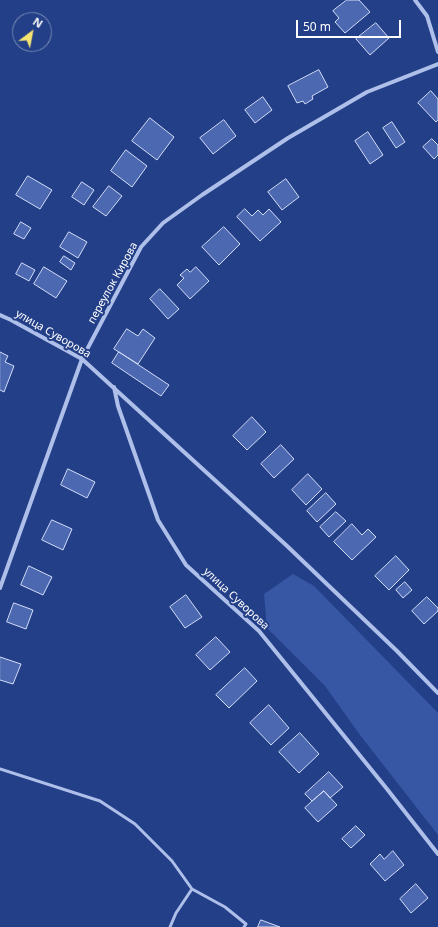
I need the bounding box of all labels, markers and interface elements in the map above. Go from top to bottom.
north arrow [12,12,52,52]
scale bar [298,12,403,38]
text: N [30,14,46,31]
text: 50 m [303,18,331,35]
street label: переулок Кирова [85,240,141,326]
street label: улица Суворова [13,307,93,361]
street label: улица Суворова [200,565,272,633]

